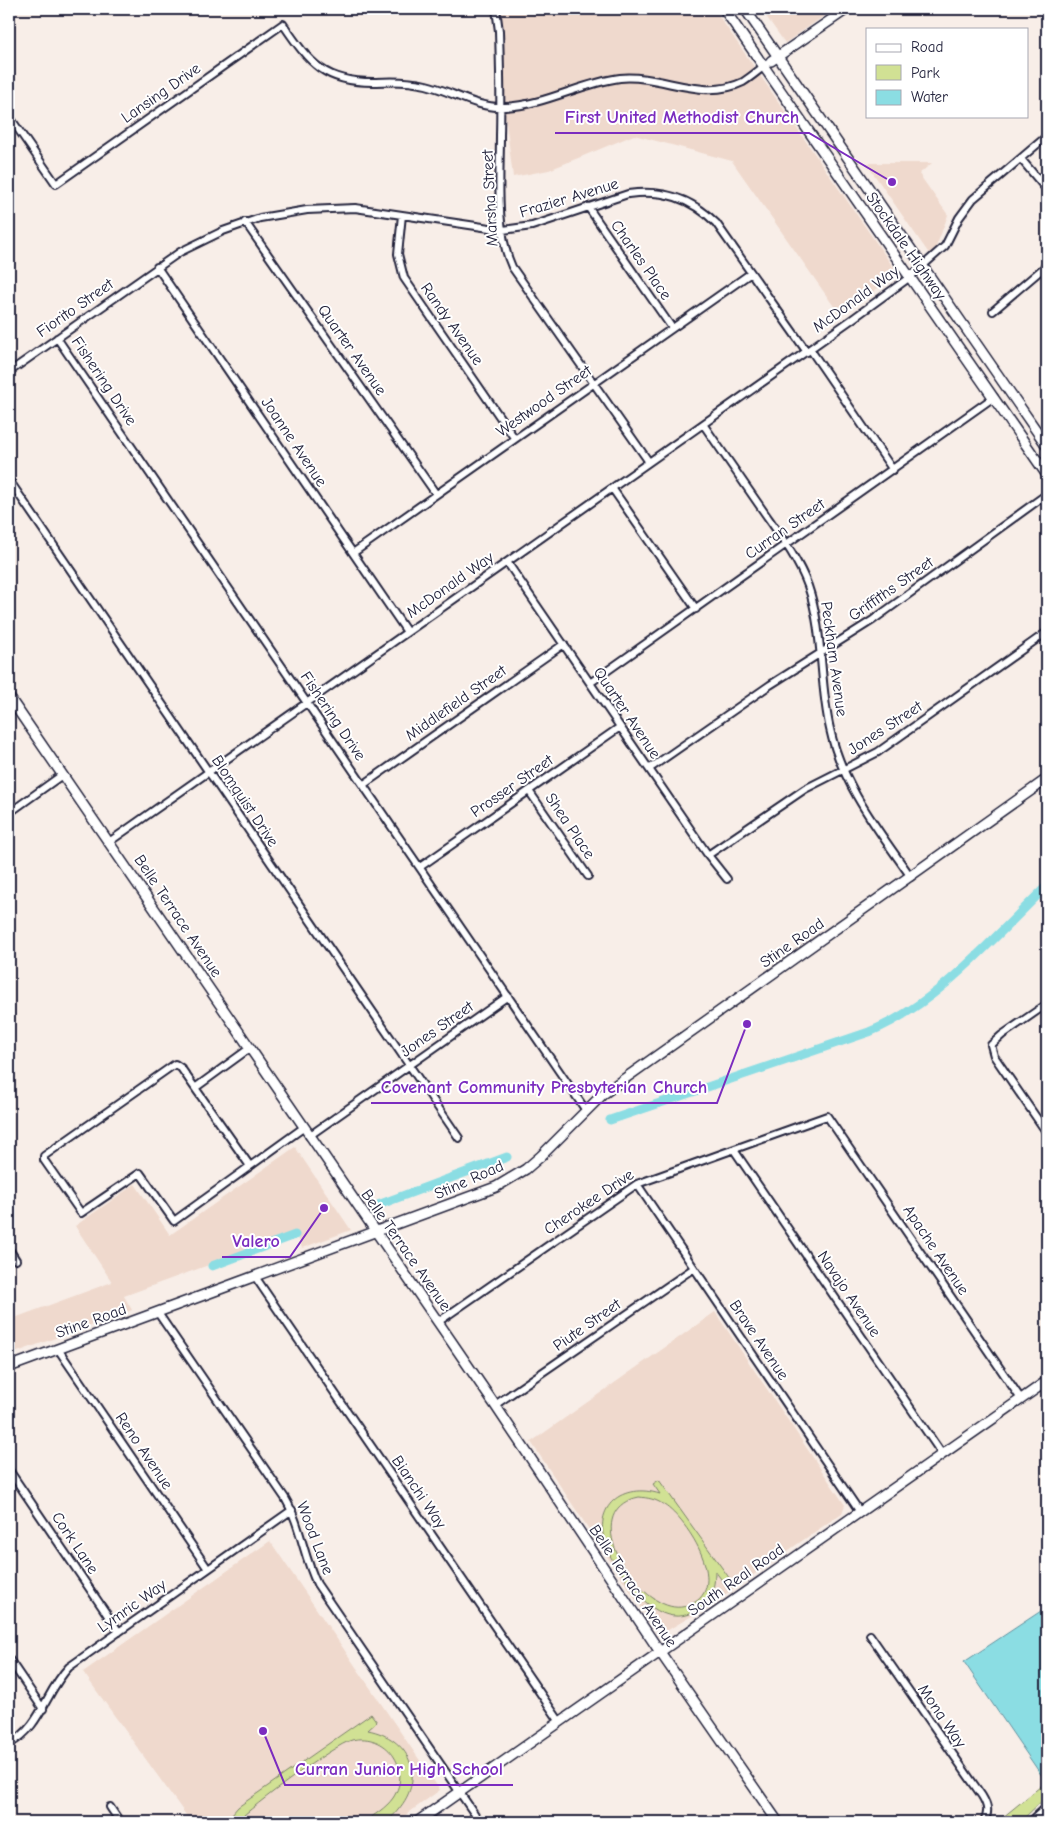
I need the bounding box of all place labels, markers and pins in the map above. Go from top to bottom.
callout: First United Methodist Church [555,100,809,133]
callout: Covenant Community Presbyterian Church [371,1070,717,1103]
callout: Valero [222,1224,290,1257]
callout: Curran Junior High School [285,1752,513,1785]

